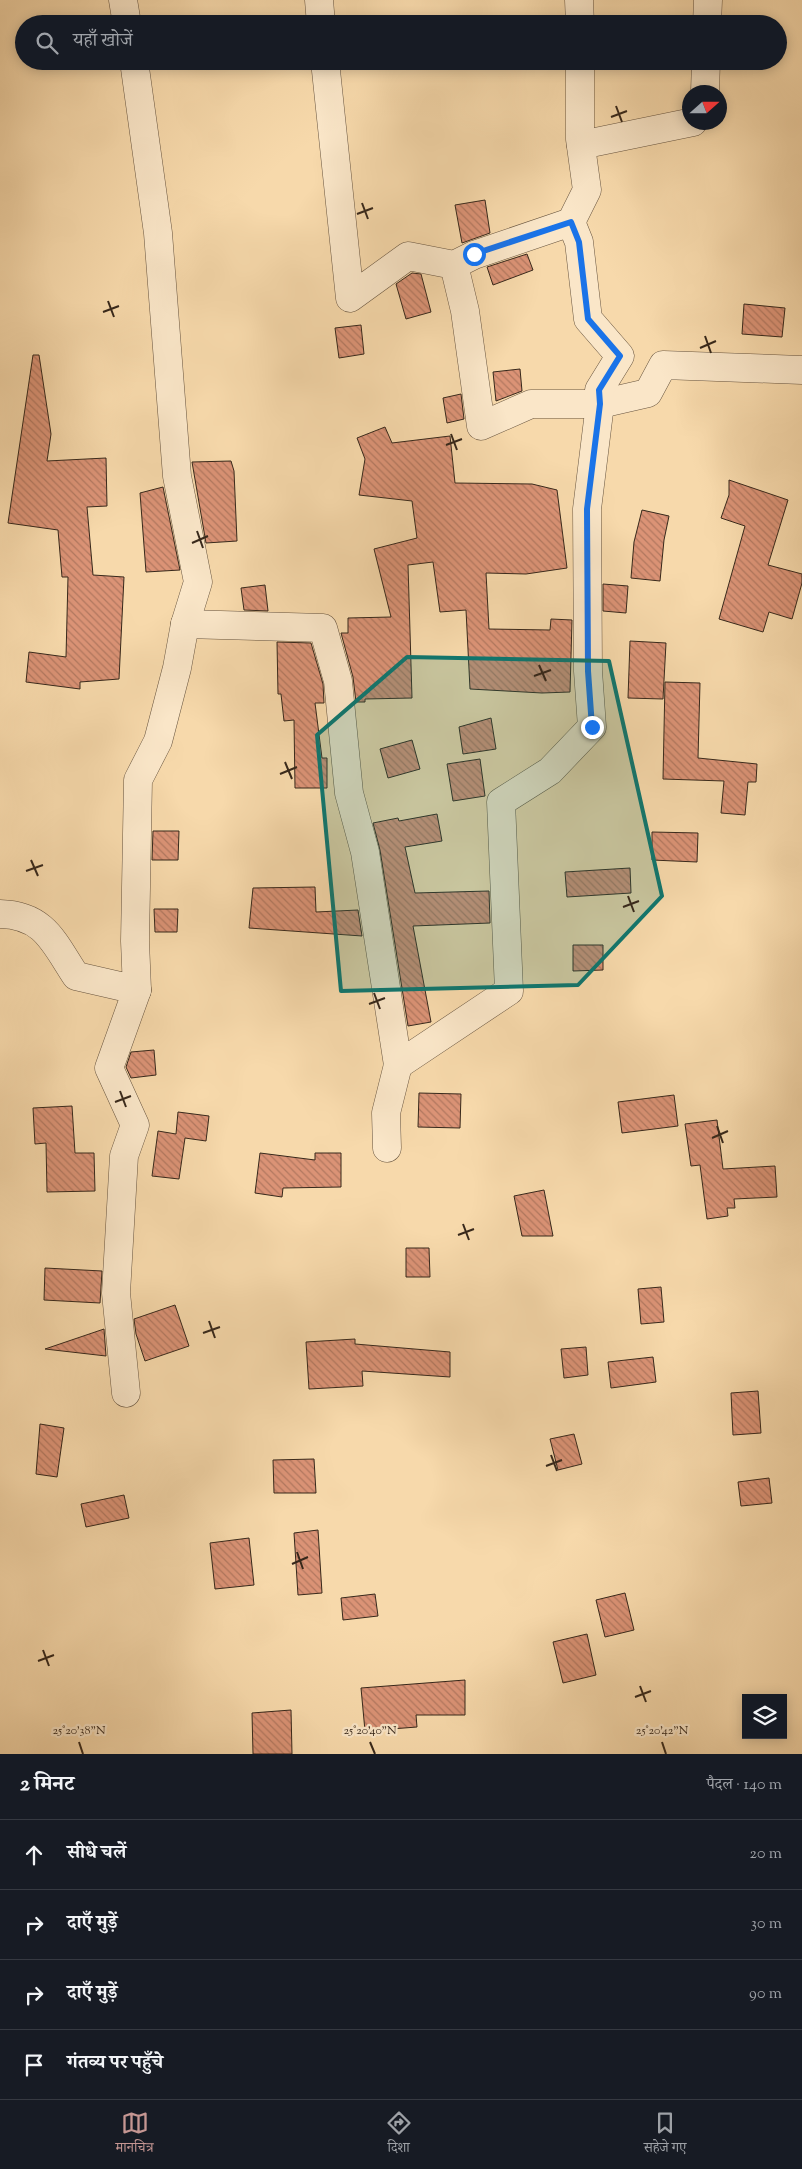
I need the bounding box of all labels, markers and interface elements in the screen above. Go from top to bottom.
search box [15,15,787,70]
text: यहाँ खोजें [73,28,133,55]
icon: search [33,29,61,57]
north arrow [682,85,727,130]
route start [463,243,486,266]
route end [581,716,604,739]
map controls [742,1694,787,1739]
button: layers [742,1694,787,1739]
text: 25°20'38"N [52,1722,106,1740]
text: 25°20'40"N [344,1722,397,1740]
text: 25°20'42"N [636,1722,689,1740]
text: 2 मिनट [20,1770,74,1800]
text: पैदल · 140 m [707,1774,782,1797]
text: सीधे चलें [67,1840,126,1867]
icon: ahead [20,1841,48,1869]
text: 20 m [749,1843,782,1866]
text: दाएँ मुड़ें [67,1910,118,1937]
icon: right [20,1911,48,1939]
text: 30 m [751,1913,782,1936]
text: दाएँ मुड़ें [67,1980,118,2007]
icon: right [20,1981,48,2009]
text: 90 m [749,1983,782,2006]
text: गंतव्य पर पहुँचे [67,2050,163,2077]
icon: arrive [20,2051,48,2079]
tab: मानचित्र [116,2109,154,2161]
tab: दिशा [385,2109,413,2161]
tab: सहेजे गए [644,2109,686,2161]

